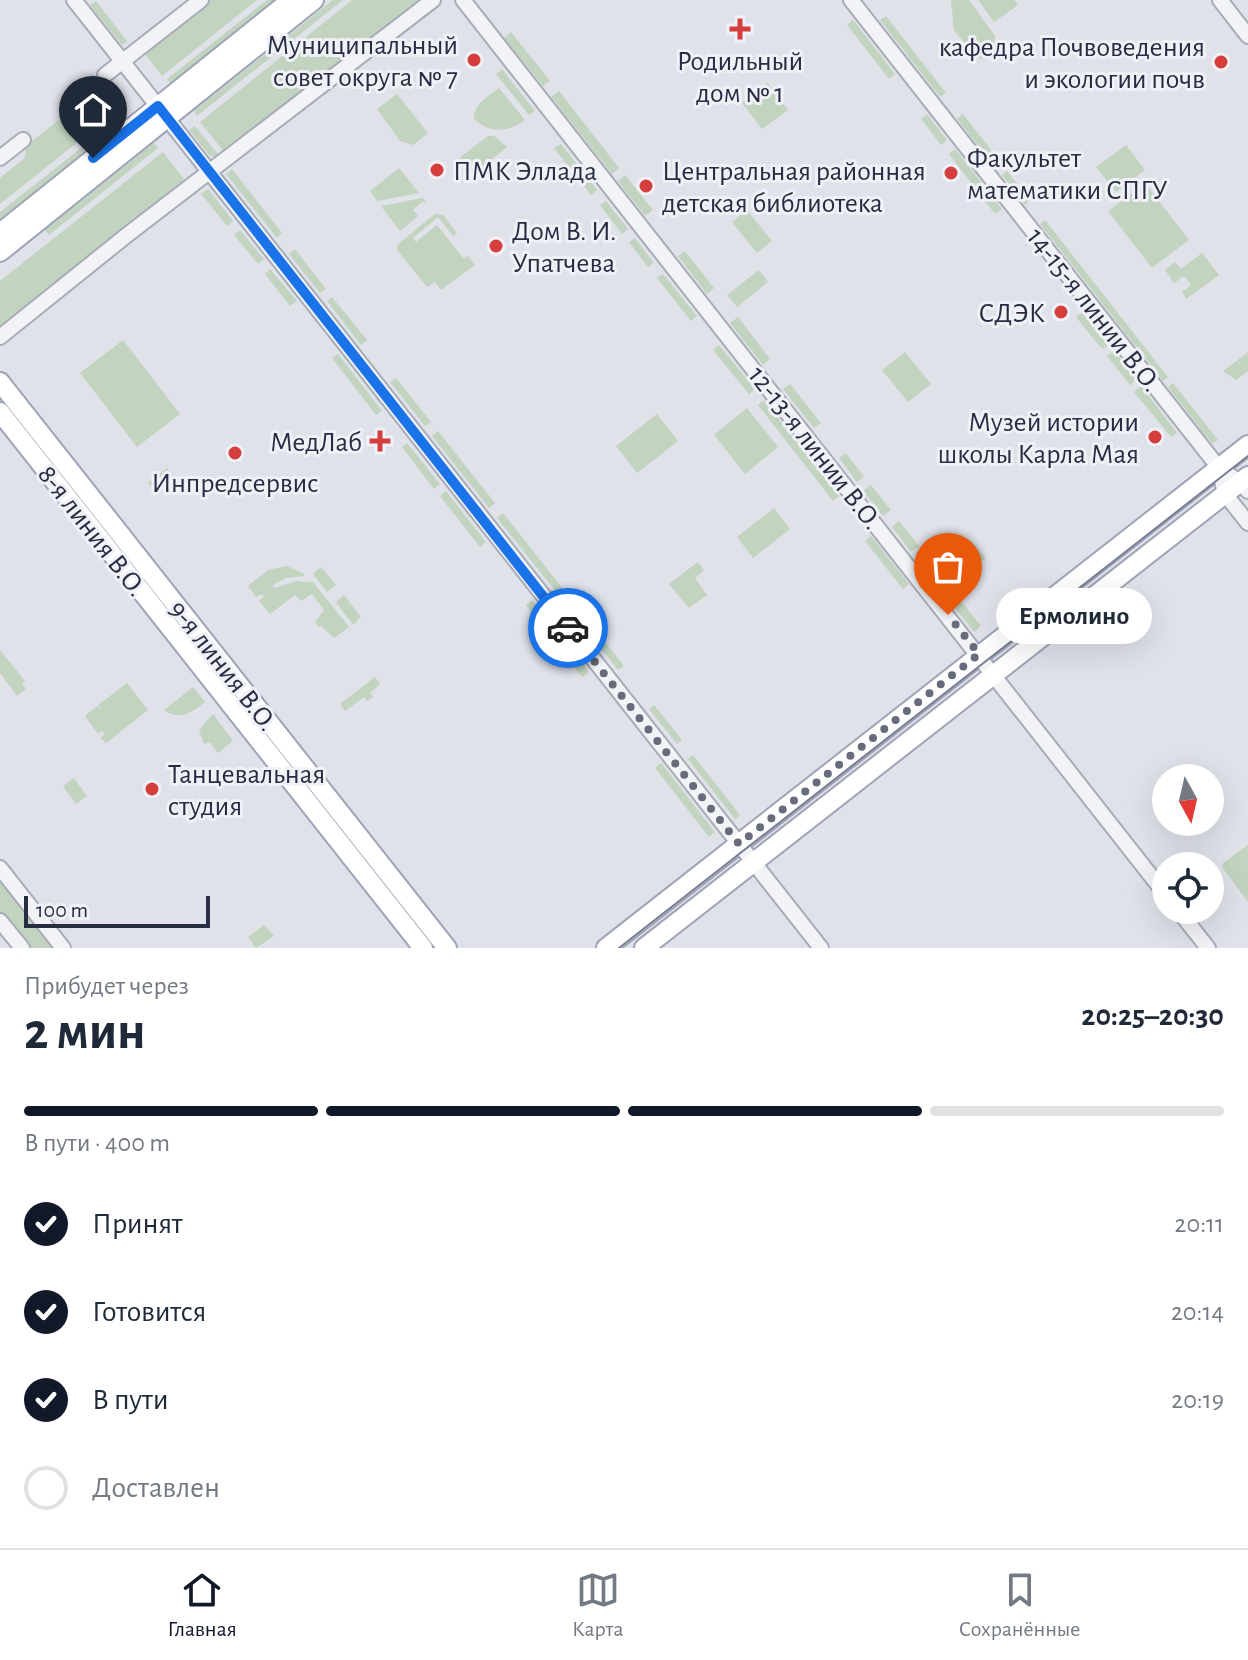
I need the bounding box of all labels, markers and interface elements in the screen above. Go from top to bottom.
marker: Родильный дом № 1 [729,18,751,40]
place label: Муниципальный совет округа № 7 [267,32,458,92]
place label: кафедра Почвоведения и экологии почв [939,34,1205,94]
place label: Родильный дом № 1 [677,48,803,108]
marker: Муниципальный совет округа № 7 [465,51,483,69]
marker: кафедра Почвоведения и экологии почв [1212,53,1230,71]
pin [59,76,127,158]
icon: home [71,88,115,132]
place label: Факультет математики СПГУ [967,145,1168,205]
place label: ПМК Эллада [453,158,597,186]
place label: Центральная районная детская библиотека [662,158,926,218]
marker: ПМК Эллада [428,161,446,179]
marker: Факультет математики СПГУ [942,164,960,182]
marker: Центральная районная детская библиотека [637,177,655,195]
place label: Дом В. И. Упатчева [512,218,616,278]
street label: 14-15-я линии В.О. [1021,223,1166,397]
marker: Дом В. И. Упатчева [487,237,505,255]
place label: СДЭК [978,300,1045,328]
marker: СДЭК [1052,303,1070,321]
street label: 12-13-я линии В.О. [742,362,886,535]
place label: Музей истории школы Карла Мая [938,409,1139,469]
marker: Музей истории школы Карла Мая [1146,428,1164,446]
place label: МедЛаб [270,429,362,457]
marker: МедЛаб [369,430,391,452]
marker: Инпредсервис [226,444,244,462]
street label: 8-я линия В.О. [32,461,151,602]
place label: Инпредсервис [151,470,319,498]
pin [914,533,982,615]
icon: bag [926,545,970,589]
callout: Ермолино [996,587,1152,643]
courier [528,588,608,668]
street label: 9-я линия В.О. [163,596,282,737]
text: Ермолино [1019,603,1129,629]
icon: car [546,606,590,650]
place label: Танцевальная студия [168,761,325,821]
north arrow [1152,764,1224,836]
map controls [1152,764,1224,924]
marker: Танцевальная студия [143,780,161,798]
button: locate [1152,852,1224,924]
scale bar [24,892,210,928]
text: 100 m [36,899,88,921]
text: Прибудет через [24,973,189,999]
text: 20:25–20:30 [1081,1001,1224,1031]
text: 2 мин [24,1006,146,1058]
text: В пути · 400 m [24,1130,170,1156]
icon: check [24,1202,68,1246]
text: Принят [92,1209,183,1239]
text: 20:11 [1175,1211,1224,1237]
icon: check [24,1290,68,1334]
text: Готовится [92,1297,206,1327]
text: 20:14 [1171,1299,1224,1325]
icon: check [24,1378,68,1422]
text: В пути [92,1385,169,1415]
text: 20:19 [1171,1387,1224,1413]
text: Доставлен [92,1473,220,1503]
tab: Главная [168,1568,237,1642]
tab: Карта [572,1568,624,1642]
tab: Сохранённые [959,1568,1080,1642]

